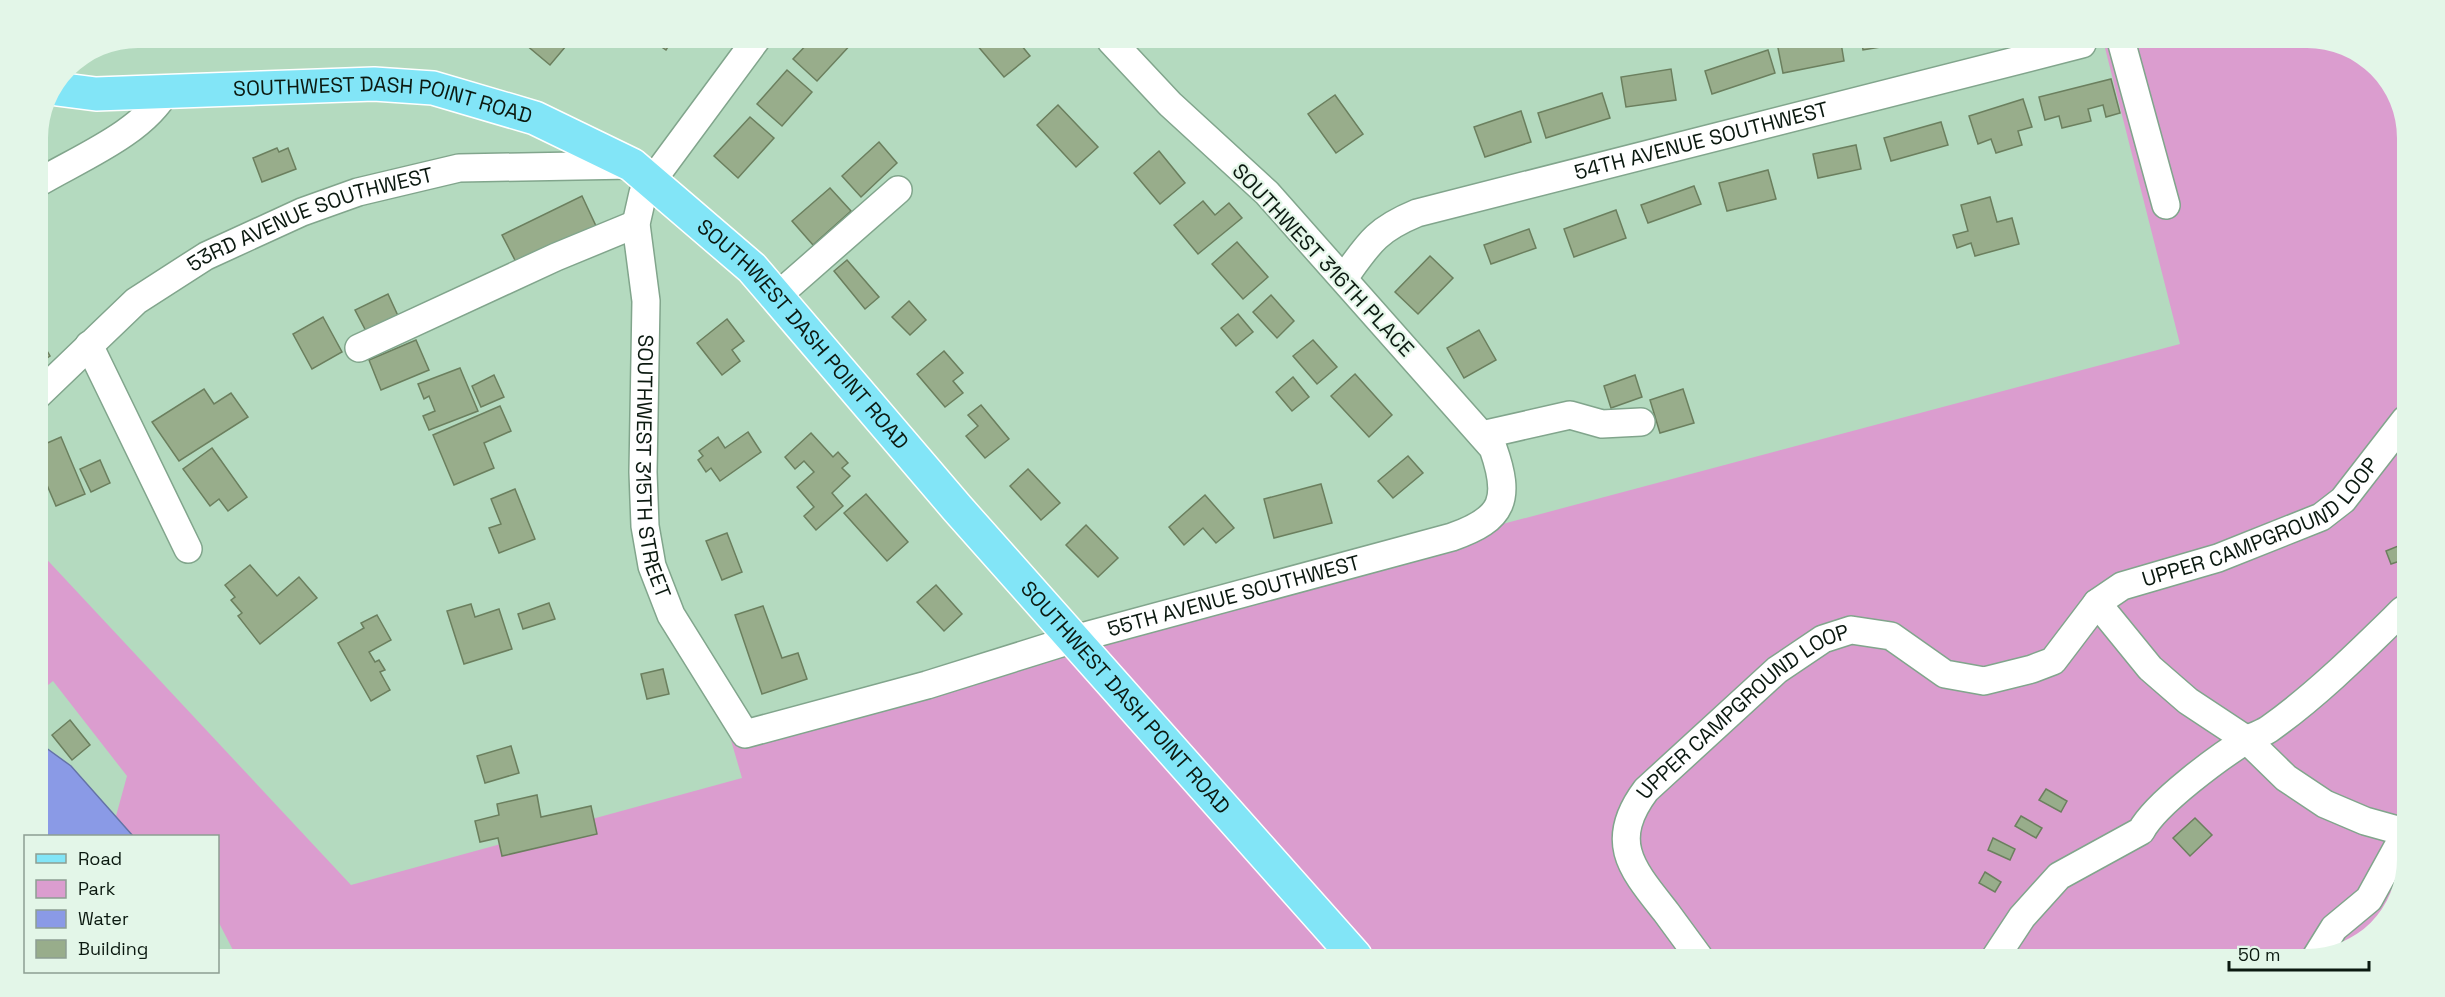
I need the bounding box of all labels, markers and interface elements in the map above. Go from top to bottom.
street label: SOUTHWEST DASH POINT ROAD [233,70,536,129]
street label: 54TH AVENUE SOUTHWEST [1571,95,1831,186]
street label: SOUTHWEST 316TH PLACE [1227,157,1420,362]
street label: 53RD AVENUE SOUTHWEST [182,161,436,278]
street label: SOUTHWEST DASH POINT ROAD [692,213,915,455]
street label: SOUTHWEST 315TH STREET [630,334,677,602]
street label: UPPER CAMPGROUND LOOP [2139,452,2384,592]
street label: 55TH AVENUE SOUTHWEST [1104,548,1363,642]
street label: SOUTHWEST DASH POINT ROAD [1015,575,1236,819]
street label: UPPER CAMPGROUND LOOP [1630,618,1852,804]
legend [24,835,219,973]
text: Road [78,847,122,870]
text: Park [78,877,116,900]
text: Water [78,907,129,930]
scale bar [2229,934,2368,972]
text: Building [78,937,148,960]
text: 50 m [2238,943,2280,966]

